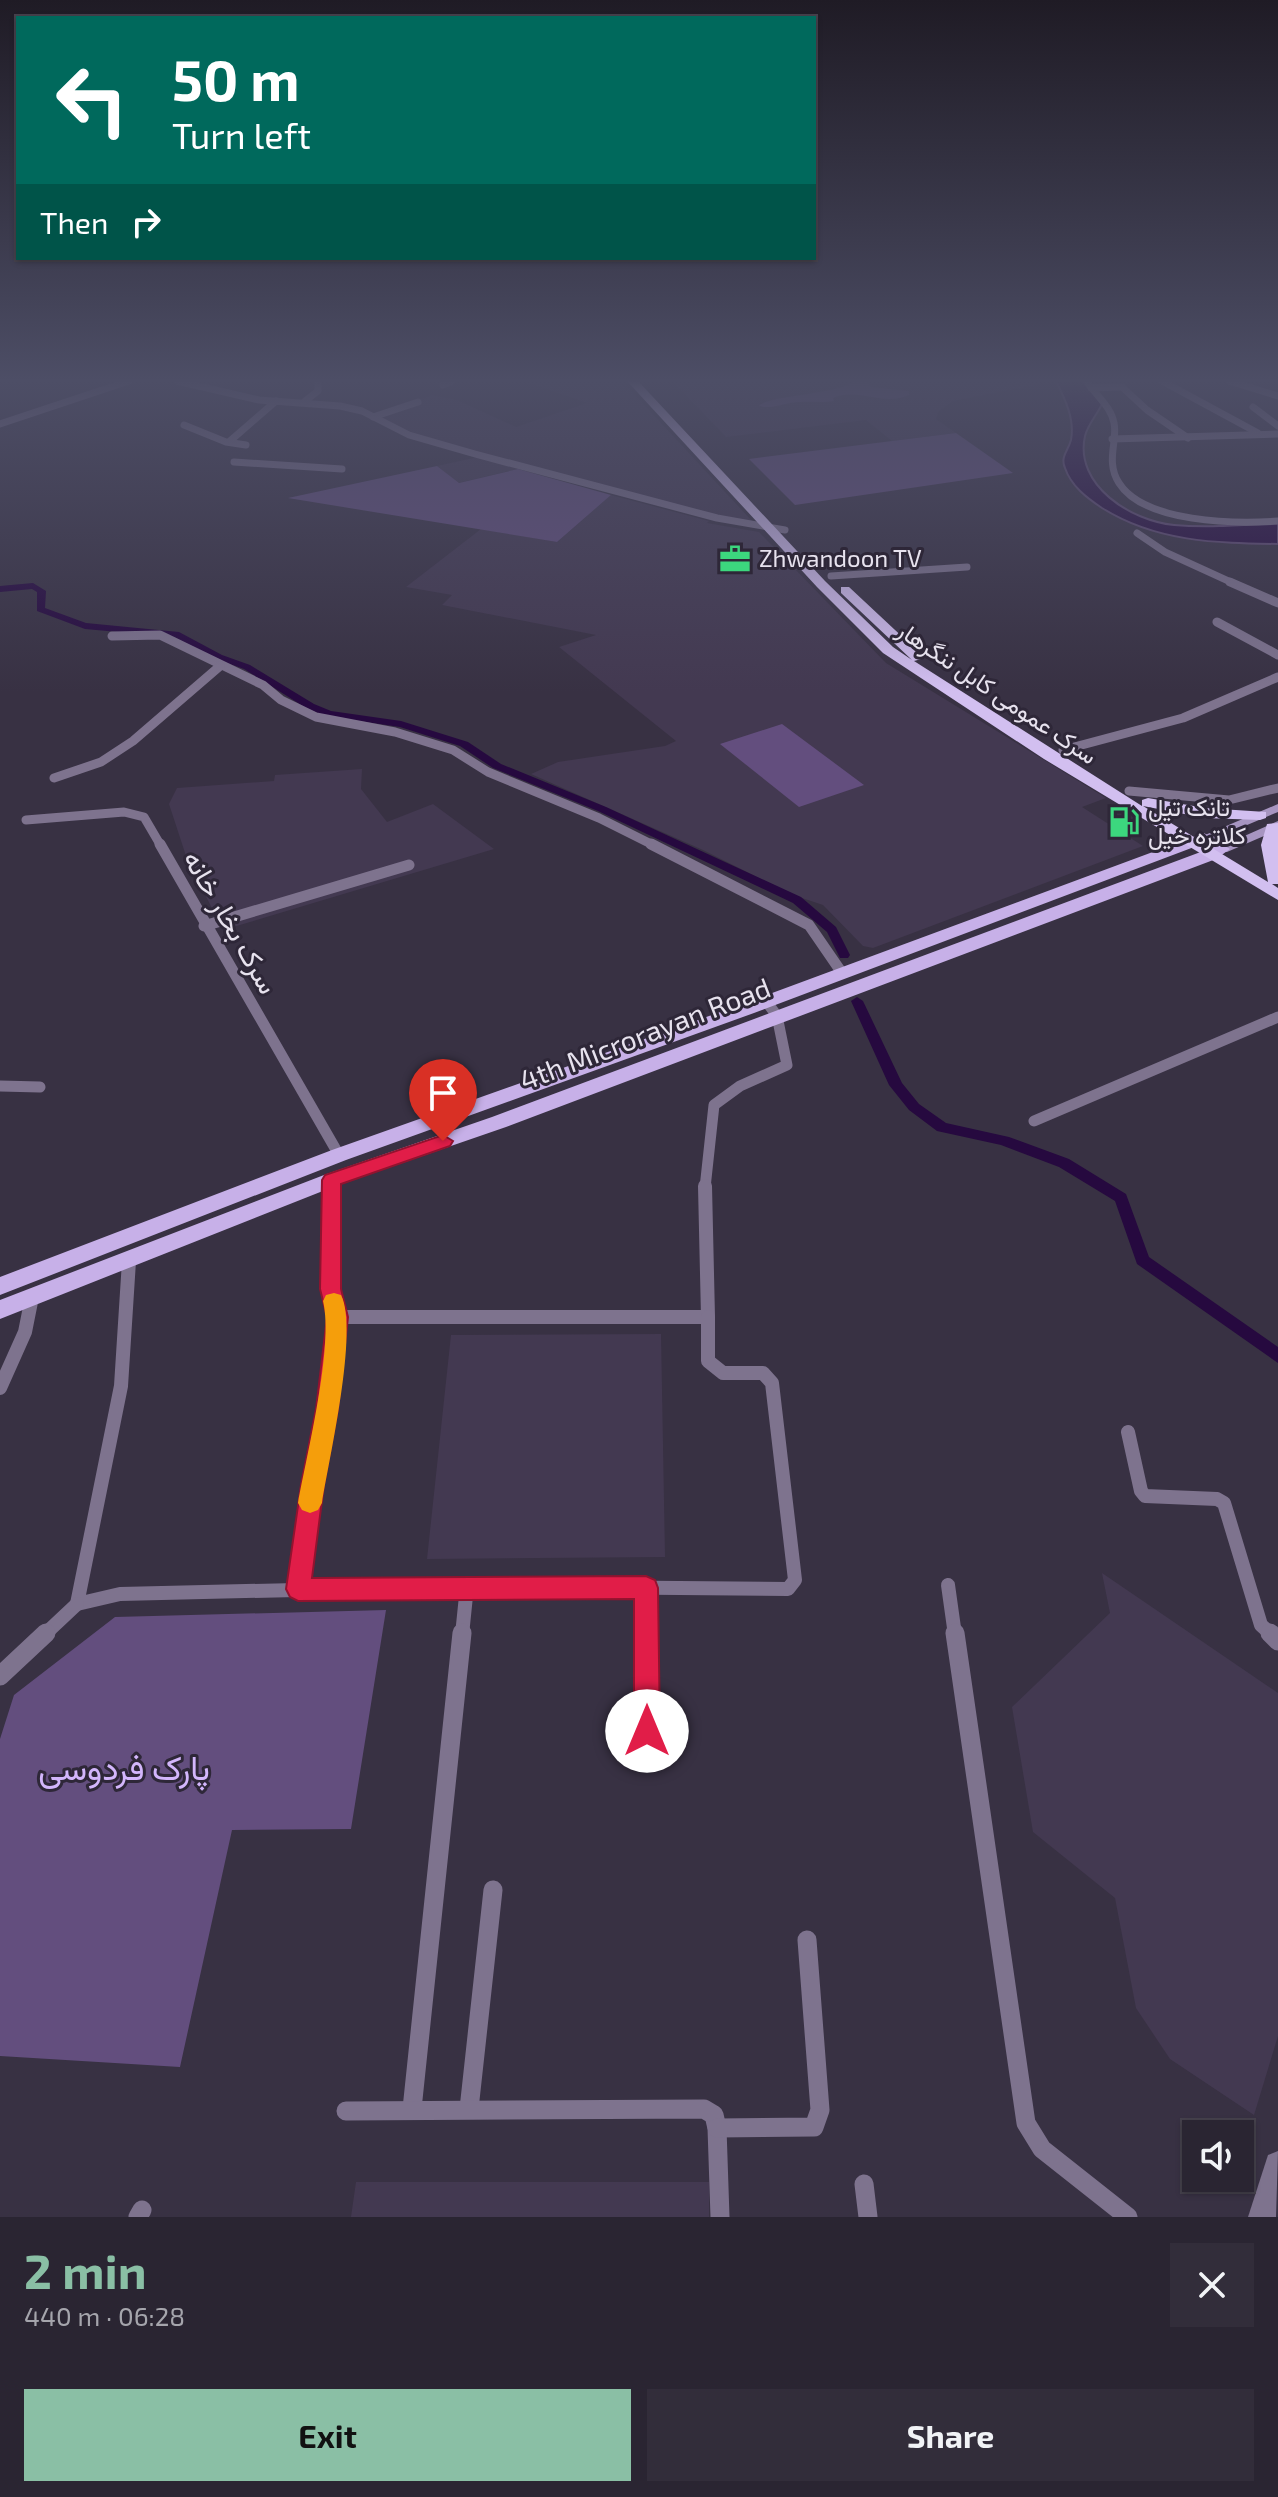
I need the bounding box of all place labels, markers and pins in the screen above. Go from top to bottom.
office icon: Zhwandoon TV [718,542,752,576]
place label: Zhwandoon TV [759,543,922,572]
place label: تانک تیل کلاتره خیل [1148,792,1246,851]
fuel station icon: تانک تیل کلاتره خیل [1107,805,1141,839]
pin [409,1059,477,1141]

